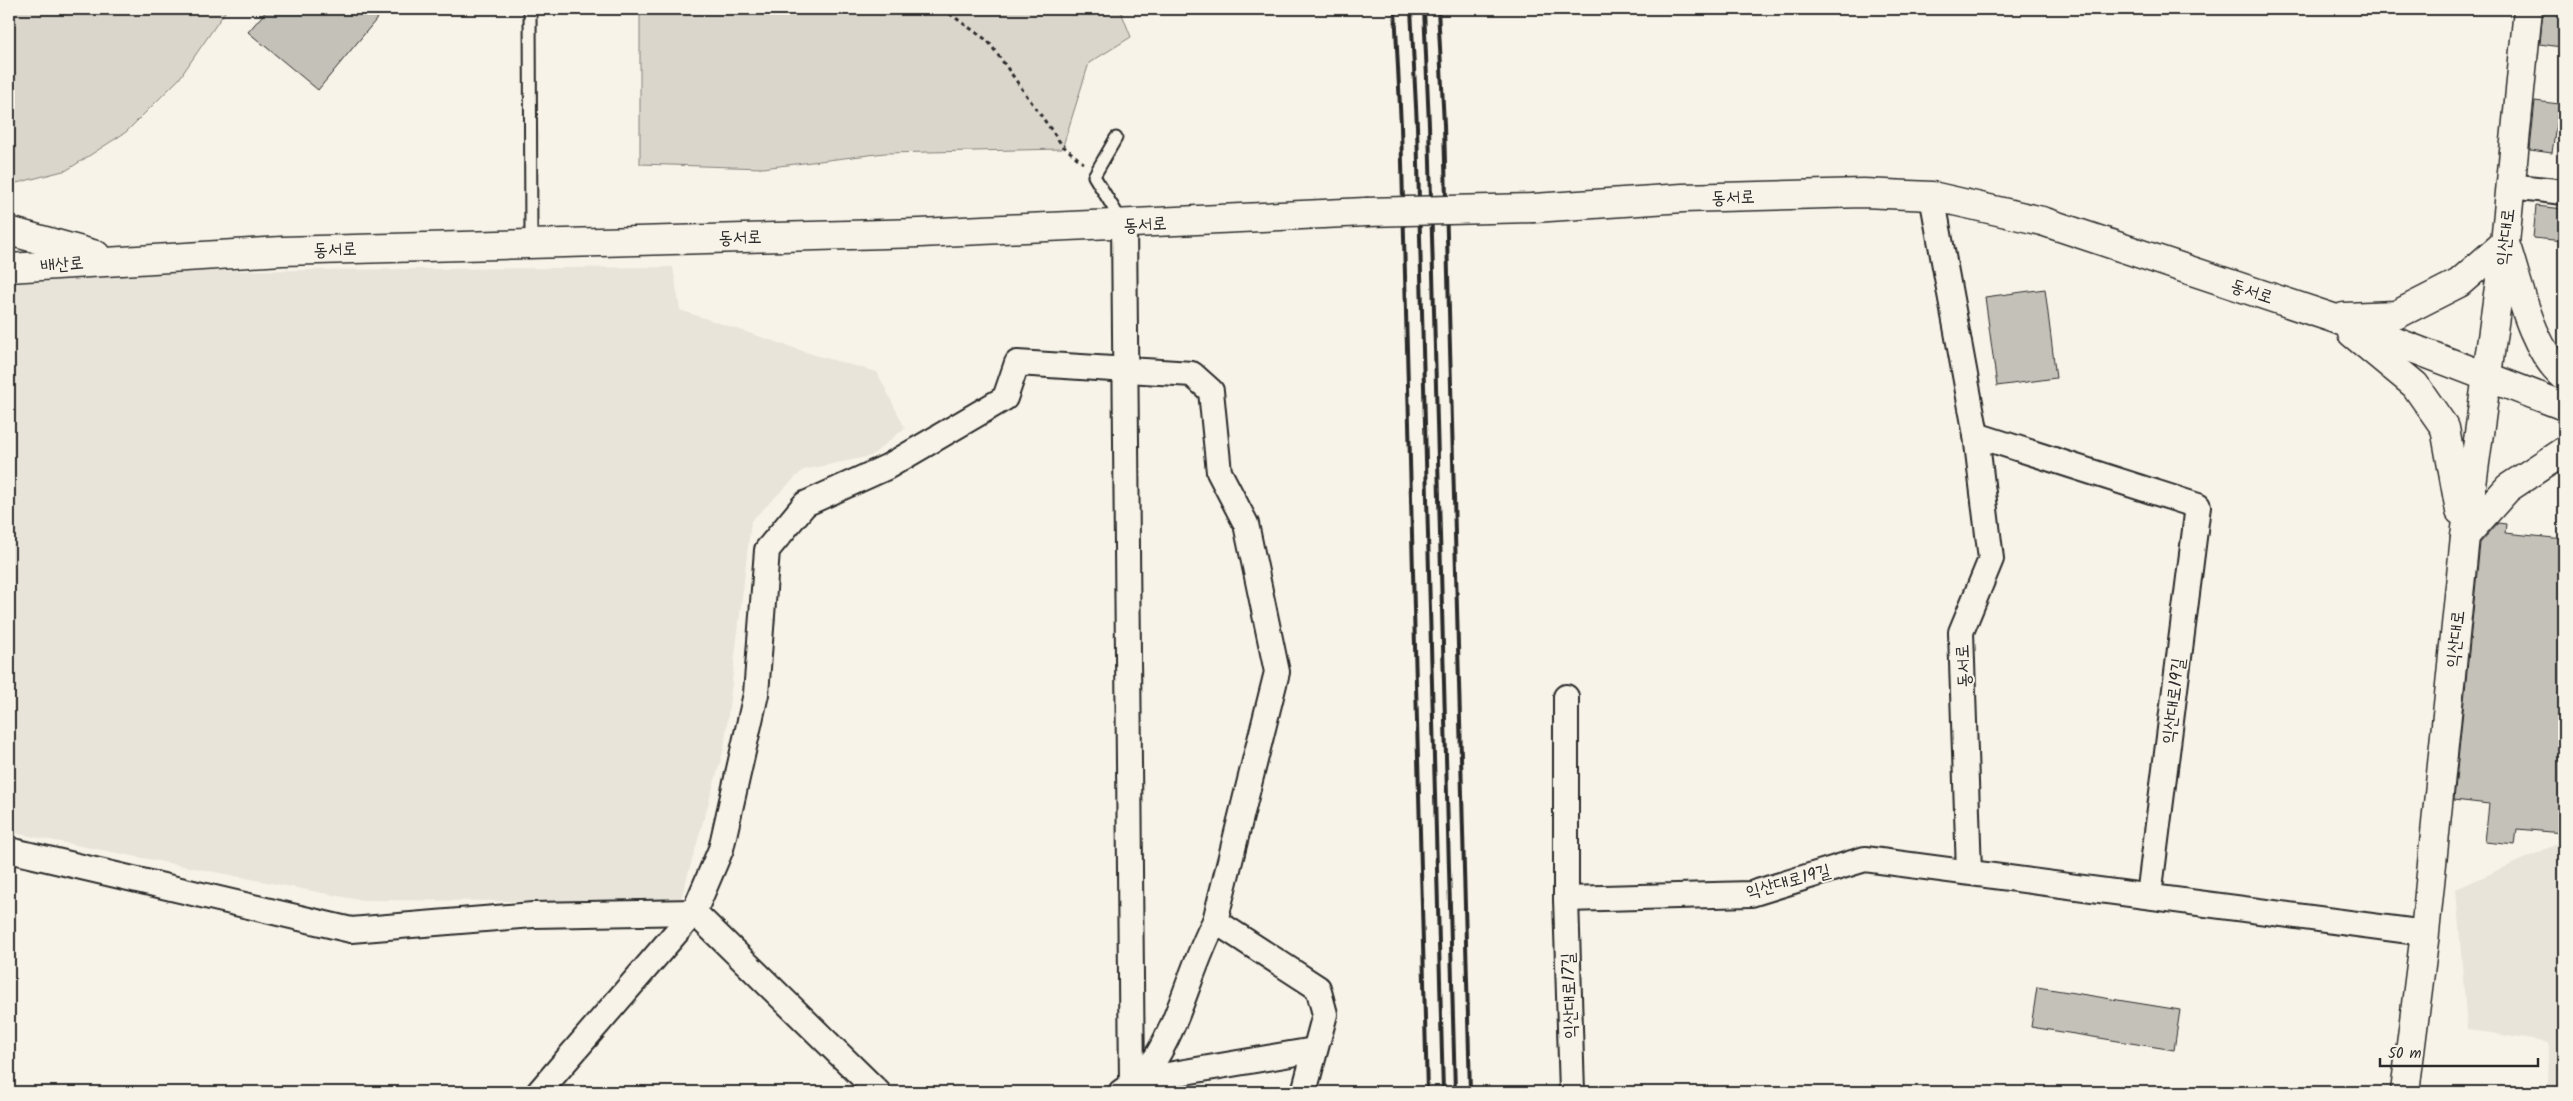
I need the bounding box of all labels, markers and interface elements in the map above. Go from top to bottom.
street label: 동서로 [1711,183,1755,214]
street label: 익산대로 [2489,207,2524,267]
street label: 동서로 [1123,210,1168,241]
street label: 동서로 [718,224,762,253]
street label: 동서로 [313,235,357,266]
street label: 배산로 [39,249,85,282]
street label: 동서로 [2226,272,2277,313]
street label: 익산대로 [2439,609,2474,669]
street label: 동서로 [1949,643,1980,688]
street label: 익산대로19길 [2155,656,2194,746]
street label: 익산대로19길 [1743,857,1835,908]
street label: 익산대로17길 [1554,952,1586,1040]
scale bar [2380,1036,2538,1068]
text: 50 m [2388,1042,2422,1066]

